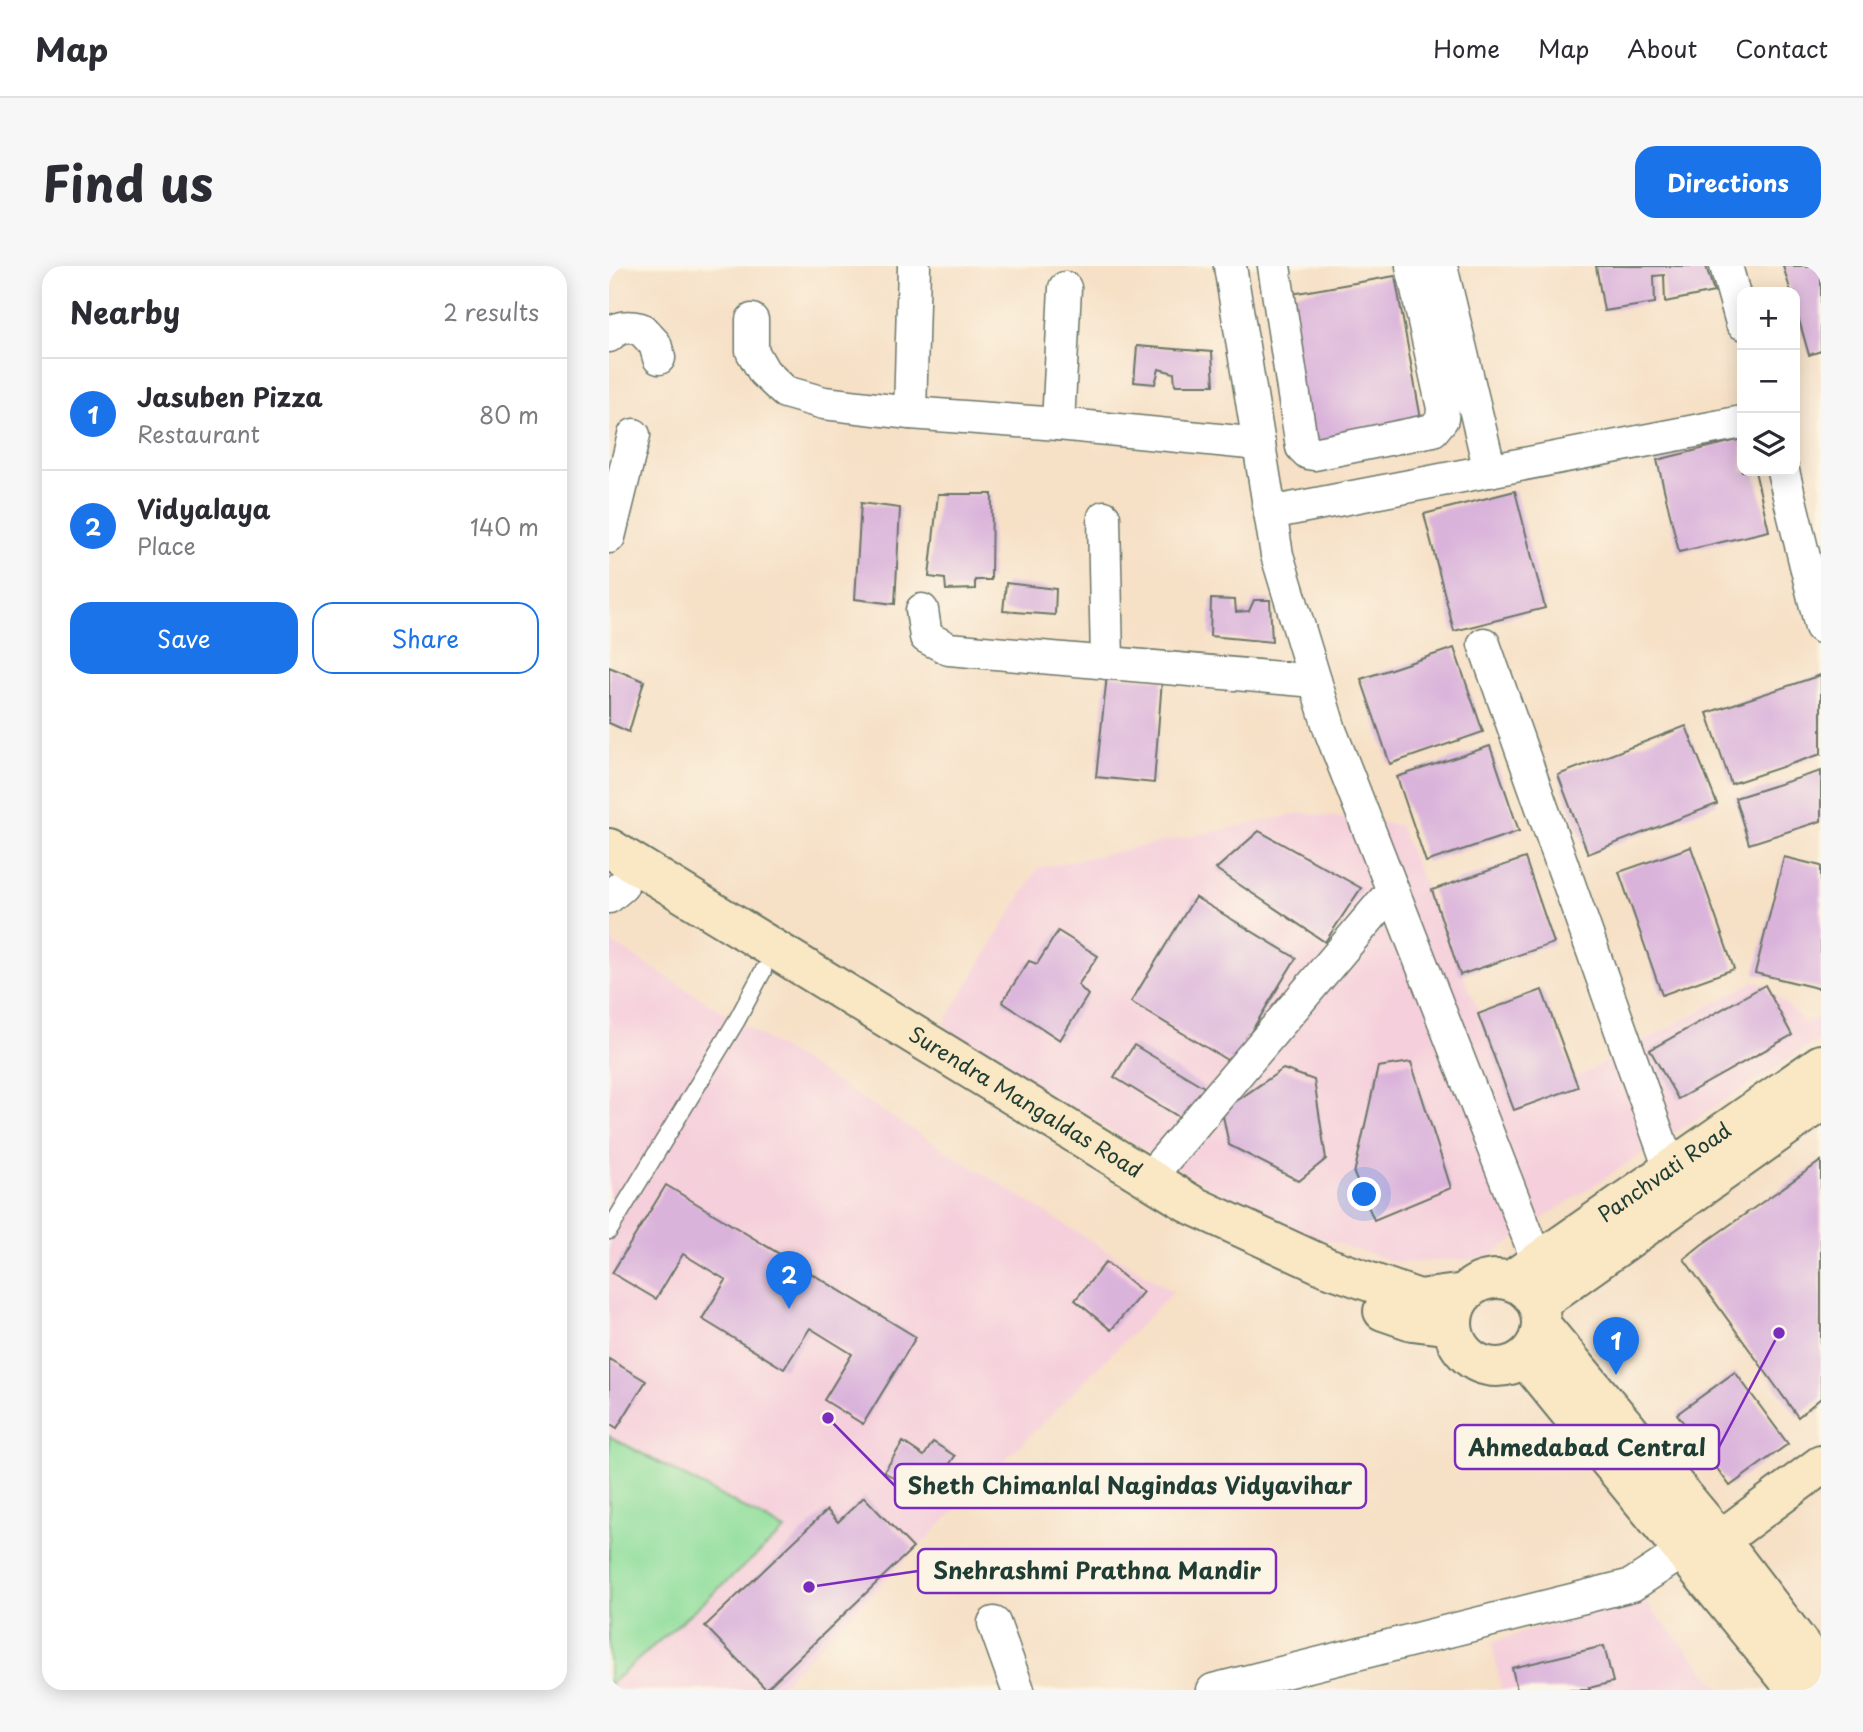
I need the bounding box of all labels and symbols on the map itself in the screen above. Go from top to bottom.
street label: Surendra Mangaldas Road [903,1017,1149,1185]
street label: Panchvati Road [1591,1113,1737,1229]
your location [1347,1177,1381,1211]
pin: 2 [766,1251,812,1309]
pin: 1 [1593,1317,1639,1375]
callout: Ahmedabad Central [1455,1425,1719,1469]
text: Ahmedabad Central [1467,1429,1706,1464]
callout: Sheth Chimanlal Nagindas Vidyavihar [895,1464,1366,1508]
text: Sheth Chimanlal Nagindas Vidyavihar [908,1467,1352,1502]
callout: Snehrashmi Prathna Mandir [918,1549,1276,1593]
text: Snehrashmi Prathna Mandir [933,1552,1261,1587]

